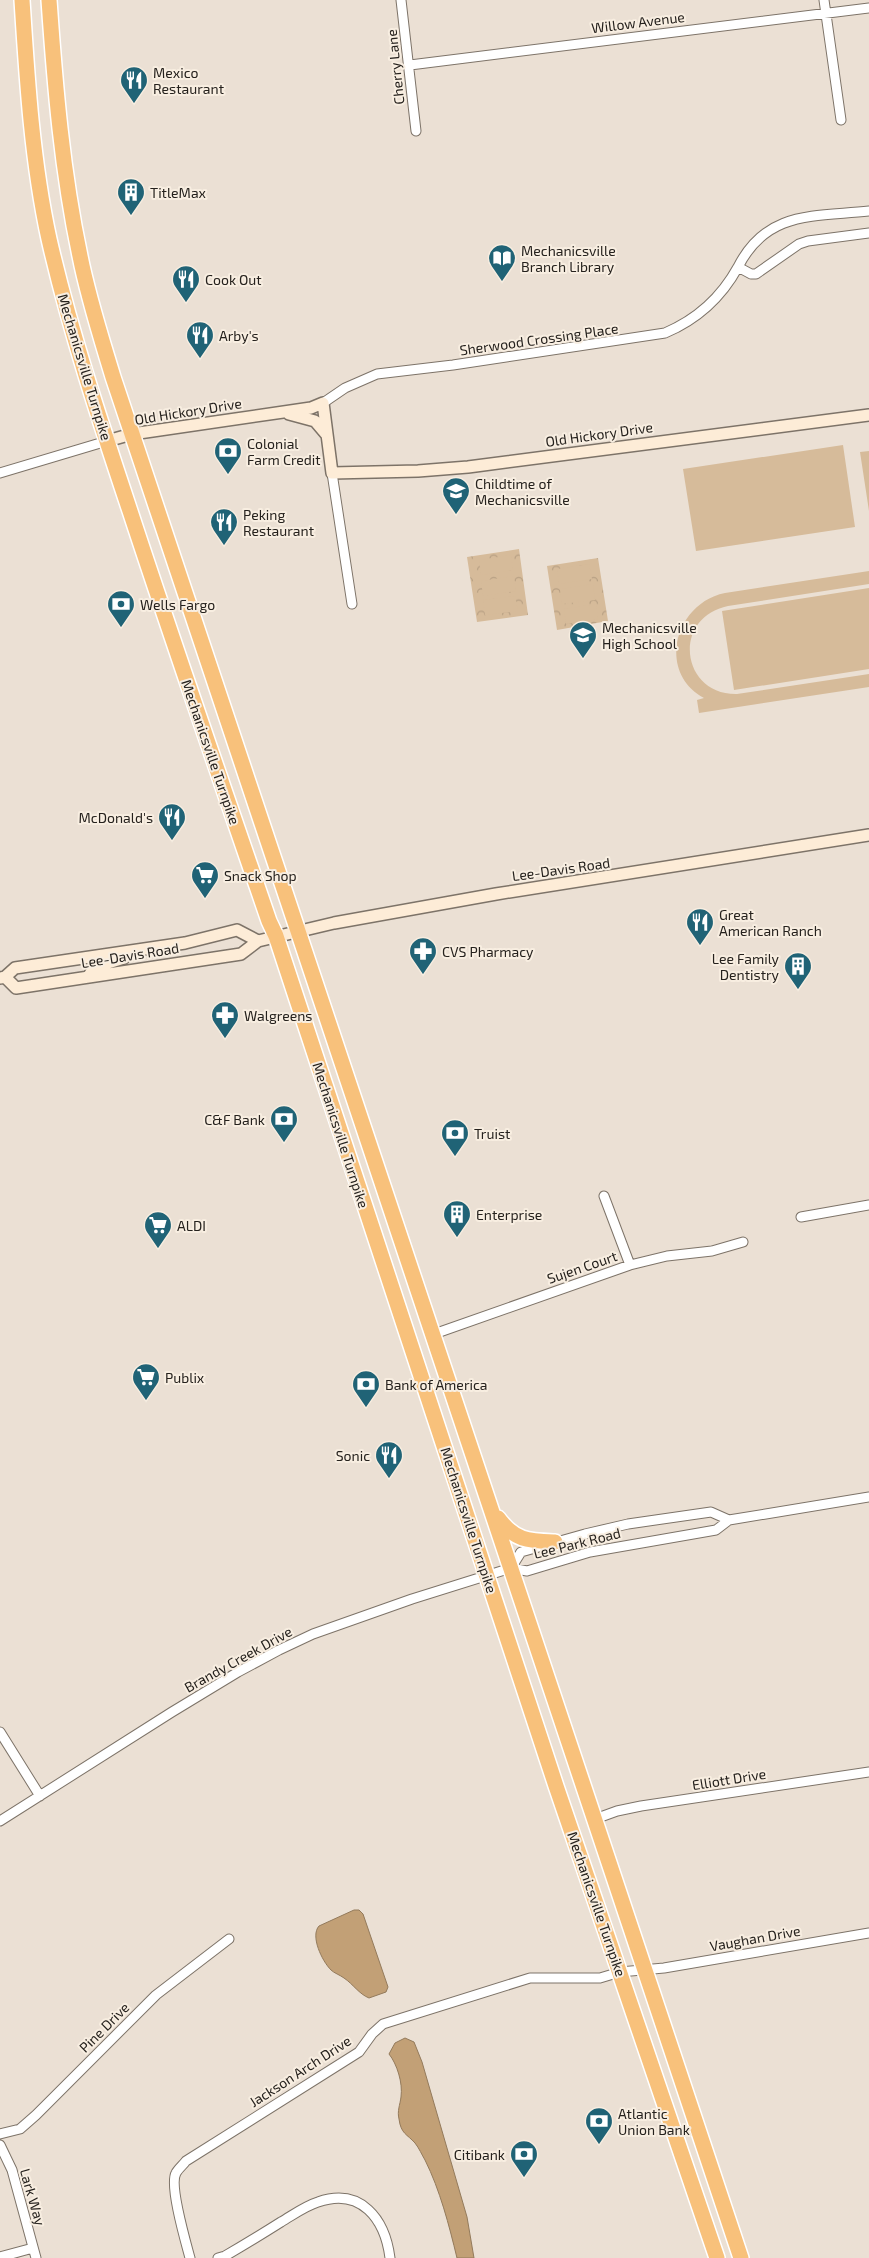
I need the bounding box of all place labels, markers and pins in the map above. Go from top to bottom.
place label: Mexico Restaurant [153,64,224,97]
restaurant icon: Mexico Restaurant [119,65,149,104]
building icon: TitleMax [116,177,146,216]
place label: TitleMax [150,184,207,201]
place label: Mechanicsville Branch Library [521,242,616,275]
library icon: Mechanicsville Branch Library [487,243,517,282]
restaurant icon: Cook Out [171,264,201,303]
place label: Cook Out [205,271,262,288]
restaurant icon: Arby's [185,320,215,359]
place label: Arby's [219,327,259,344]
place label: Colonial Farm Credit [247,435,321,468]
bank icon: Colonial Farm Credit [213,436,243,475]
place label: Childtime of Mechanicsville [475,475,570,508]
school or university icon: Childtime of Mechanicsville [441,476,471,515]
place label: Peking Restaurant [243,506,314,539]
restaurant icon: Peking Restaurant [209,507,239,546]
bank icon: Wells Fargo [106,589,136,628]
place label: Wells Fargo [140,596,215,613]
place label: Mechanicsville High School [602,619,697,652]
school or university icon: Mechanicsville High School [568,620,598,659]
restaurant icon: McDonald's [157,802,187,841]
place label: McDonald's [79,809,153,826]
supermarket icon: Snack Shop [190,860,220,899]
place label: Snack Shop [224,867,297,884]
place label: Great American Ranch [719,906,822,939]
restaurant icon: Great American Ranch [685,907,715,946]
pharmacy icon: CVS Pharmacy [408,936,438,975]
place label: CVS Pharmacy [442,943,534,960]
place label: Lee Family Dentistry [712,950,780,983]
building icon: Lee Family Dentistry [783,951,813,990]
pharmacy icon: Walgreens [210,1000,240,1039]
place label: Walgreens [244,1007,312,1024]
bank icon: C&F Bank [269,1104,299,1143]
place label: C&F Bank [204,1111,265,1128]
bank icon: Truist [440,1118,470,1157]
place label: Truist [474,1125,510,1142]
building icon: Enterprise [442,1199,472,1238]
place label: Enterprise [476,1206,542,1223]
supermarket icon: ALDI [143,1210,173,1249]
place label: ALDI [177,1217,206,1234]
supermarket icon: Publix [131,1362,161,1401]
place label: Publix [165,1369,205,1386]
bank icon: Bank of America [351,1369,381,1408]
place label: Bank of America [385,1376,488,1393]
restaurant icon: Sonic [374,1440,404,1479]
place label: Sonic [336,1447,370,1464]
place label: Atlantic Union Bank [618,2105,690,2138]
bank icon: Atlantic Union Bank [584,2106,614,2145]
bank icon: Citibank [509,2139,539,2178]
place label: Citibank [454,2146,505,2163]

